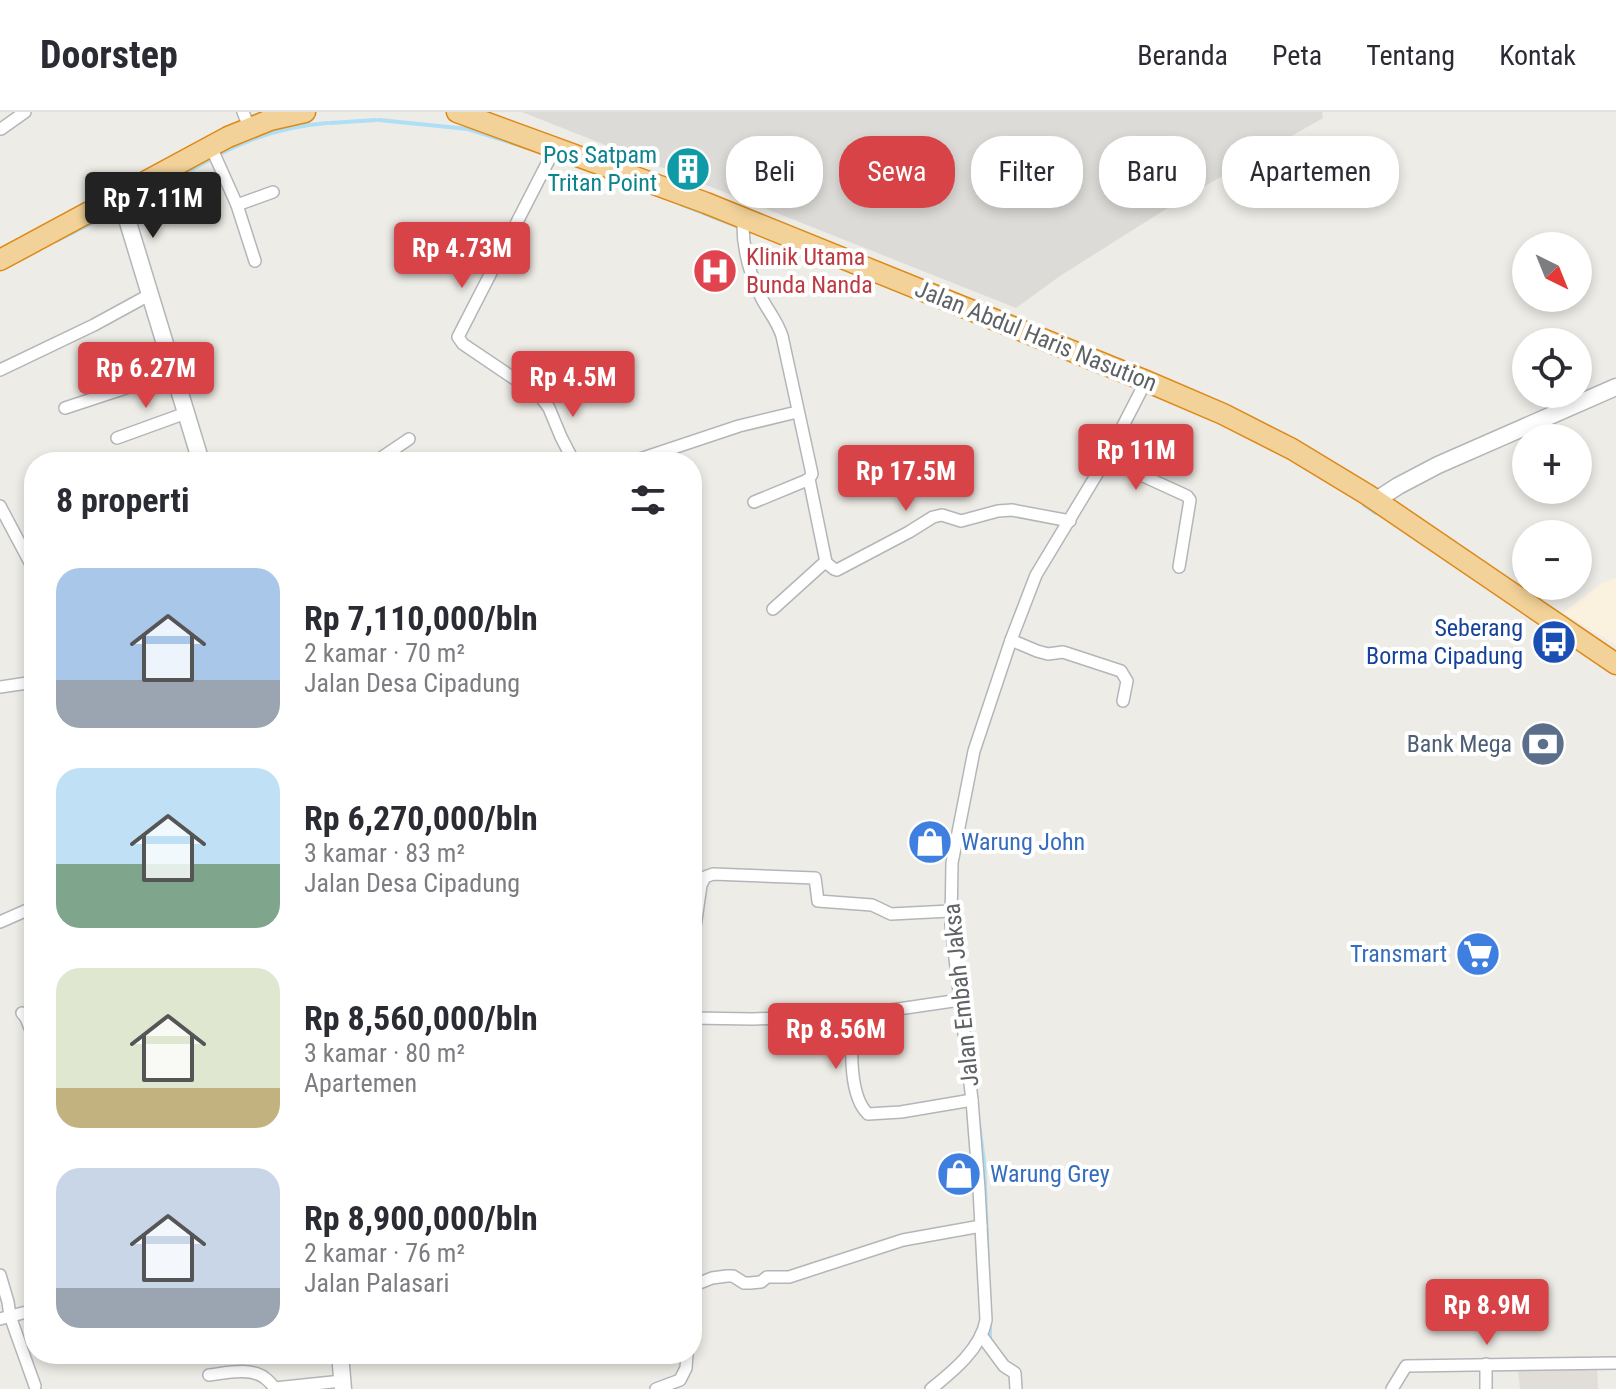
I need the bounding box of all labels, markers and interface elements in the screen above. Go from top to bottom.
text: Doorstep [40,33,178,77]
text: Beranda [1137,39,1228,72]
text: Peta [1272,39,1322,72]
text: Tentang [1366,39,1455,72]
text: Kontak [1499,39,1576,72]
chip: Beli [726,136,823,208]
chip: Sewa [839,136,955,208]
chip: Filter [971,136,1083,208]
chip: Baru [1099,136,1206,208]
chip: Apartemen [1222,136,1399,208]
place label: Pos Satpam Tritan Point [543,141,657,197]
building icon: Pos Satpam Tritan Point [664,145,712,193]
pin: Rp 7.11M [70,172,236,240]
text: Rp 7.11M [103,183,203,213]
pin: Rp 4.73M [379,222,545,290]
north arrow [1512,232,1592,312]
map controls [1512,232,1592,600]
text: Rp 4.73M [412,233,512,263]
place label: Klinik Utama Bunda Nanda [746,243,873,299]
hospital icon: Klinik Utama Bunda Nanda [691,247,739,295]
street label: Jalan Abdul Haris Nasution [911,275,1161,397]
button: locate [1512,328,1592,408]
pin: Rp 6.27M [63,342,229,410]
pin: Rp 4.5M [499,351,647,419]
text: Rp 6.27M [96,353,196,383]
text: Rp 4.5M [530,362,616,392]
pin: Rp 11M [1071,424,1201,492]
button: + [1512,424,1592,504]
text: Rp 11M [1096,435,1176,465]
pin: Rp 17.5M [823,445,989,513]
text: Rp 17.5M [856,456,956,486]
icon: filters [626,478,670,522]
text: 8 properti [56,480,190,520]
button: − [1512,520,1592,600]
text: Rp 7,110,000/bln [304,598,538,638]
icon: home [120,600,216,696]
place label: Seberang Borma Cipadung [1366,614,1523,670]
bus stop icon: Seberang Borma Cipadung [1530,618,1578,666]
text: 2 kamar · 70 m² [304,638,465,668]
text: Jalan Desa Cipadung [304,668,520,698]
bank icon: Bank Mega [1519,720,1567,768]
place label: Bank Mega [1407,730,1512,758]
text: Rp 6,270,000/bln [304,798,538,838]
icon: home [120,800,216,896]
shop icon: Warung John [906,818,954,866]
place label: Warung John [961,828,1085,856]
text: 3 kamar · 83 m² [304,838,465,868]
text: Jalan Desa Cipadung [304,868,520,898]
street label: Jalan Embah Jaksa [937,902,985,1088]
supermarket icon: Transmart [1454,930,1502,978]
place label: Transmart [1350,940,1447,968]
text: Rp 8,560,000/bln [304,998,538,1038]
icon: home [120,1000,216,1096]
pin: Rp 8.56M [753,1003,919,1071]
text: Rp 8.56M [786,1014,886,1044]
text: 3 kamar · 80 m² [304,1038,465,1068]
text: Apartemen [304,1068,417,1098]
shop icon: Warung Grey [935,1150,983,1198]
place label: Warung Grey [990,1160,1110,1188]
text: Rp 8,900,000/bln [304,1198,538,1238]
icon: home [120,1200,216,1296]
text: 2 kamar · 76 m² [304,1238,465,1268]
text: Jalan Palasari [304,1268,449,1298]
pin: Rp 8.9M [1413,1279,1561,1347]
text: Rp 8.9M [1444,1290,1530,1320]

